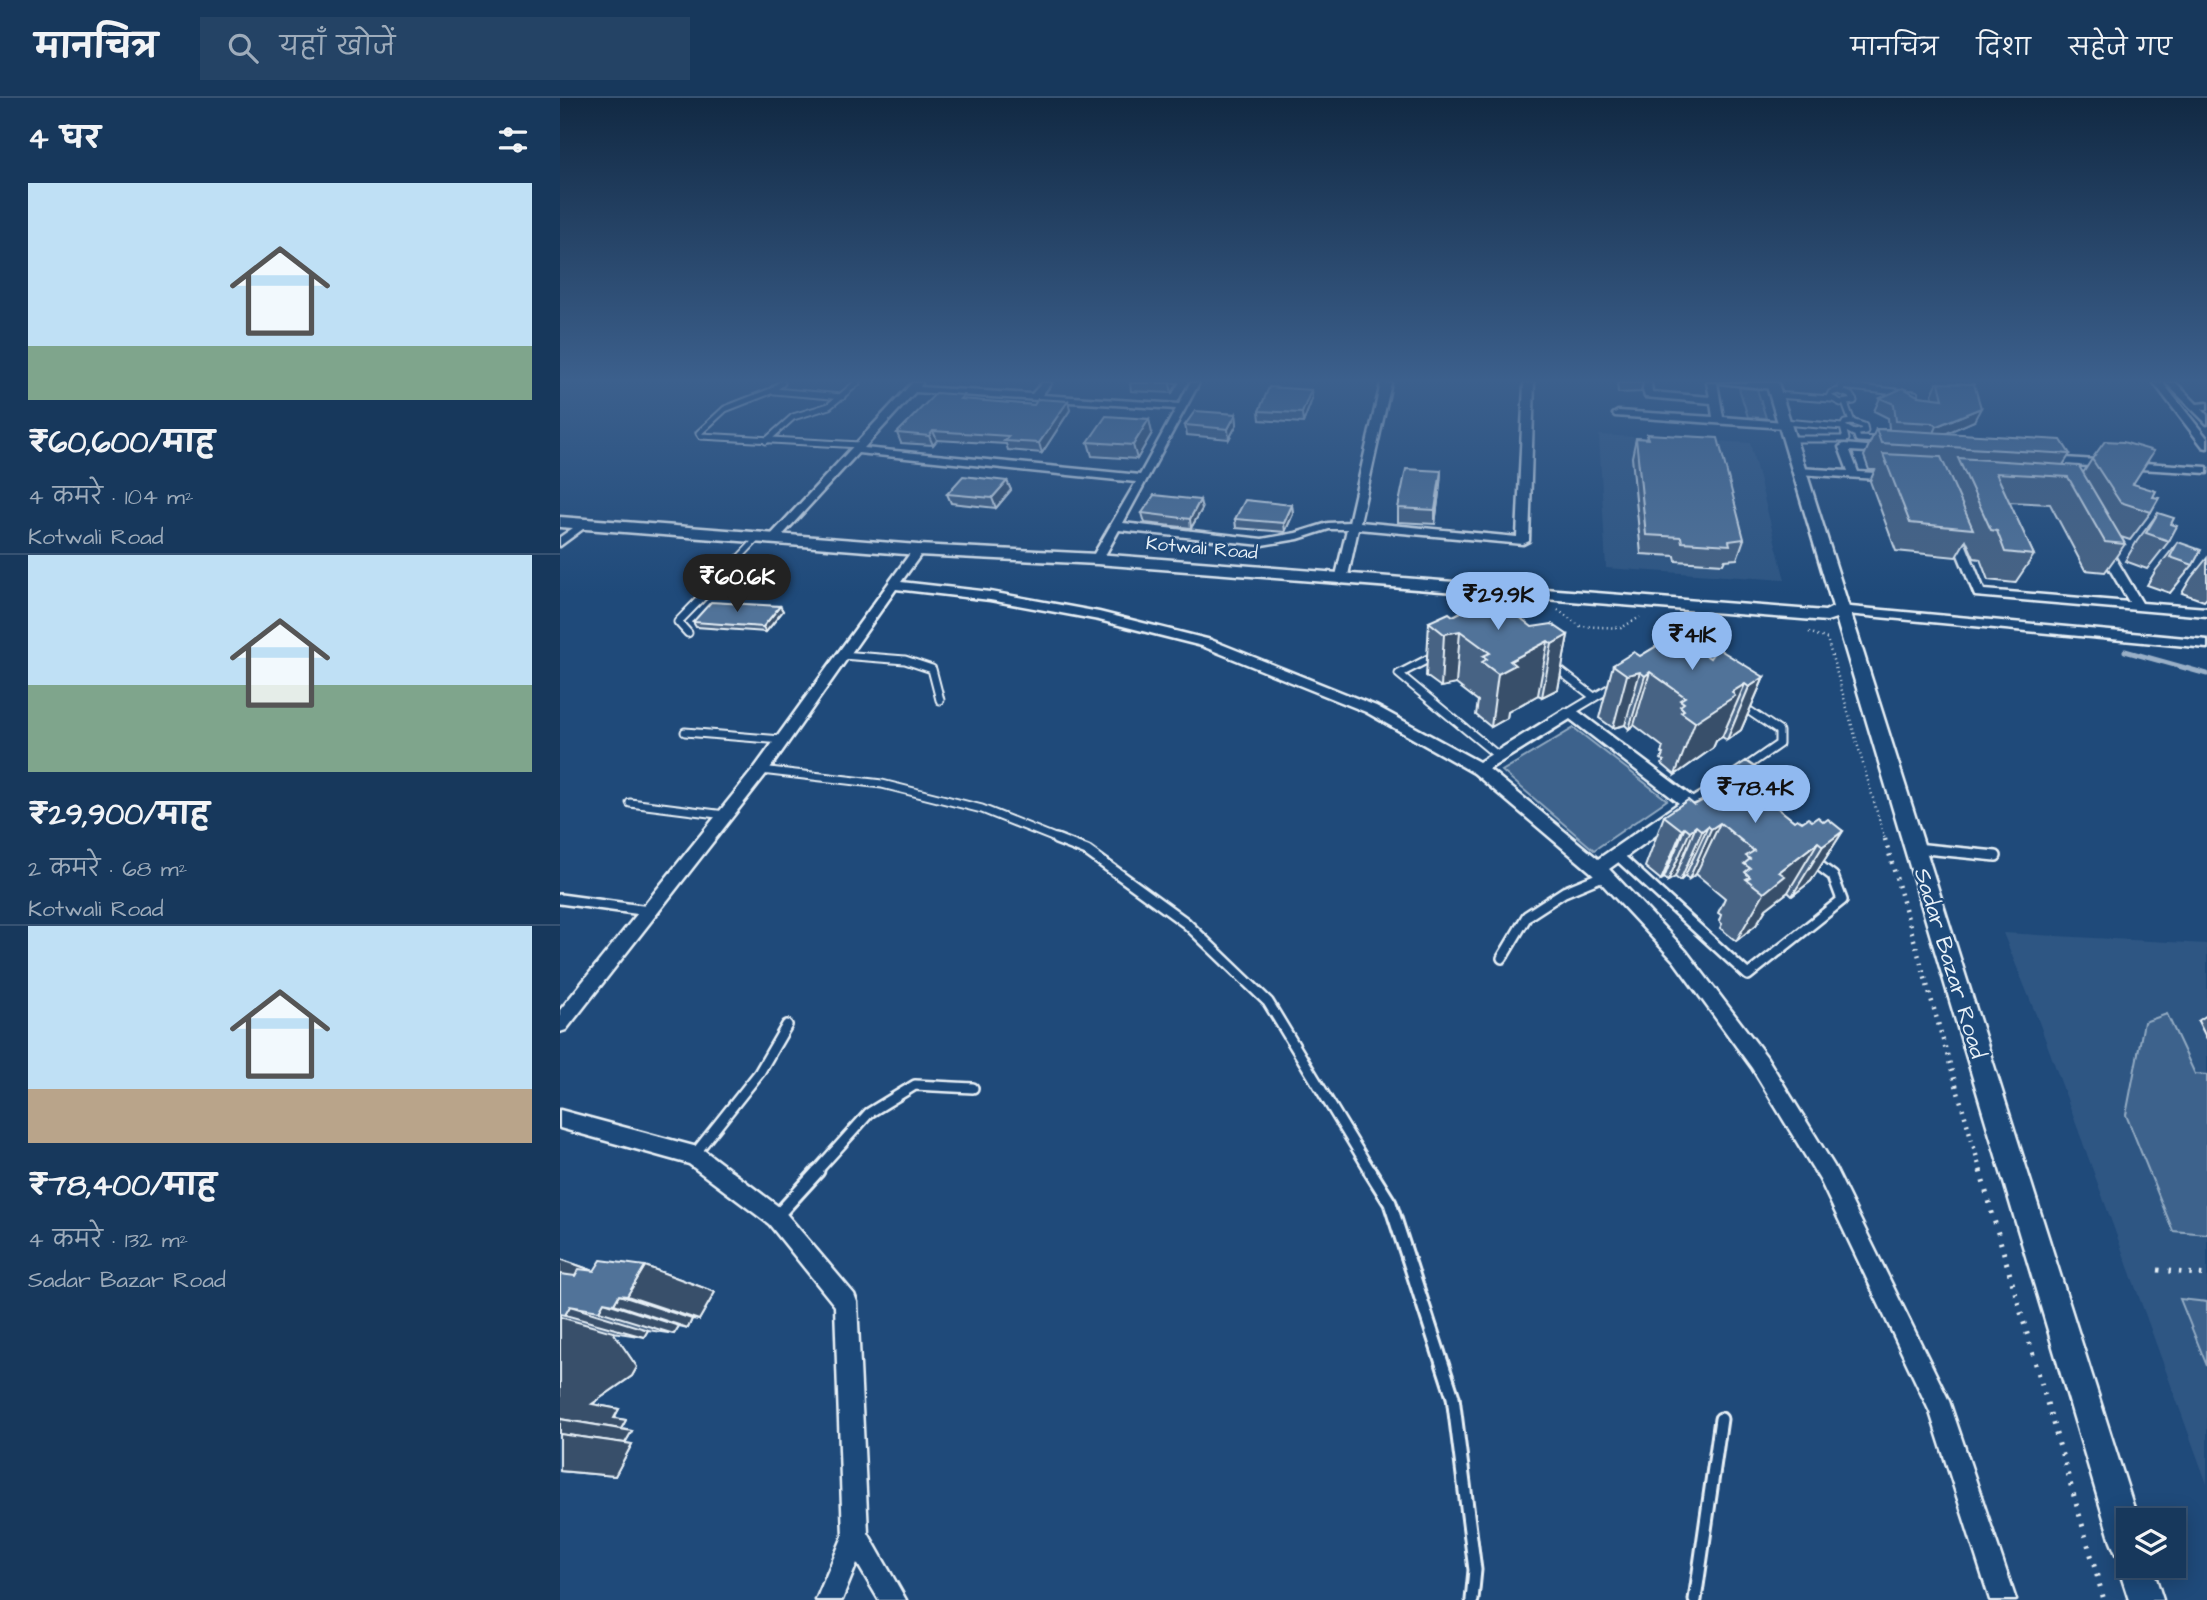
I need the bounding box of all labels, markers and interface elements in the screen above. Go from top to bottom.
search box [200,17,690,80]
text: मानचित्र [35,24,158,70]
icon: search [224,29,262,67]
text: यहाँ खोजें [280,29,395,65]
text: मानचित्र [1850,31,1938,65]
text: दिशा [1976,31,2031,65]
text: सहेजे गए [2069,31,2172,65]
text: 4 घर [28,118,100,160]
icon: filters [494,121,532,159]
icon: home [217,228,343,354]
text: ₹60,600/माह [28,422,215,464]
text: 4 कमरे · 104 m² [28,481,194,513]
text: Kotwali Road [28,521,164,553]
street label: Kotwali Road [1145,530,1259,567]
pin: ₹60.6K [680,554,794,614]
text: ₹60.6K [699,561,775,593]
pin: ₹29.9K [1441,573,1555,632]
text: ₹29.9K [1462,579,1534,611]
icon: home [217,600,343,726]
pin: ₹41K [1651,612,1733,672]
text: ₹41K [1668,619,1716,651]
pin: ₹78.4K [1698,766,1812,825]
text: ₹78.4K [1716,772,1794,804]
text: ₹29,900/माह [28,794,209,836]
text: 2 कमरे · 68 m² [28,853,187,885]
street label: Sadar Bazar Road [1906,864,1994,1063]
text: Kotwali Road [28,893,164,925]
icon: home [217,971,343,1097]
text: ₹78,400/माह [28,1165,217,1207]
text: 4 कमरे · 132 m² [28,1224,188,1256]
text: Sadar Bazar Road [28,1264,226,1296]
map controls [2116,1508,2186,1578]
button: layers [2116,1508,2186,1578]

